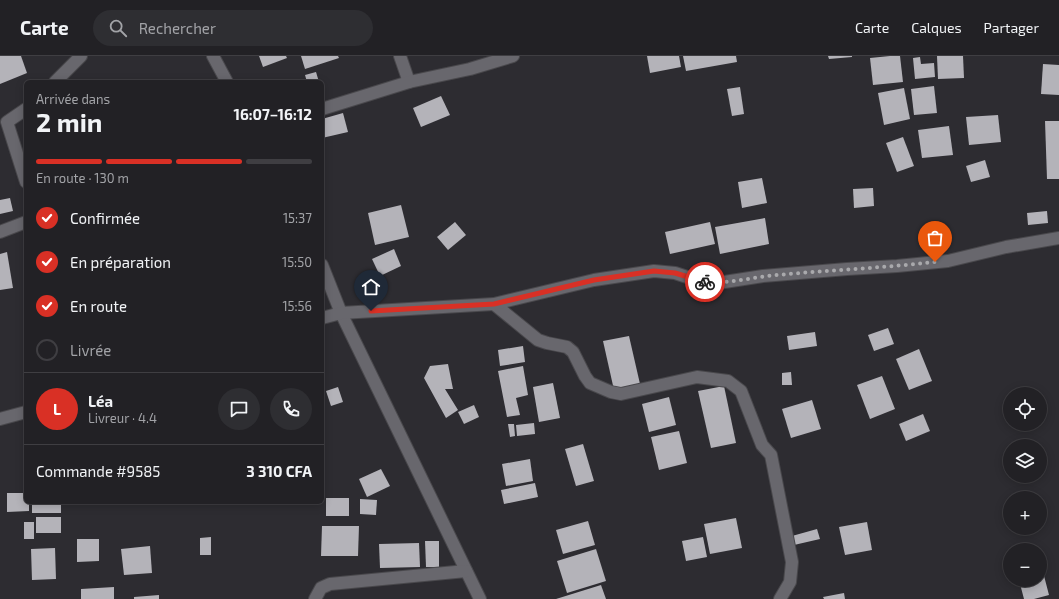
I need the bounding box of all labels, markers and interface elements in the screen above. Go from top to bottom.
search box [93,10,373,46]
text: Carte [20,16,69,39]
icon: search [107,17,129,39]
text: Rechercher [139,19,216,37]
text: Carte [855,19,889,36]
text: Calques [911,19,962,36]
text: Partager [984,19,1039,36]
text: Arrivée dans [36,91,110,107]
text: 16:07–16:12 [233,105,312,123]
text: 2 min [36,106,102,137]
text: En route · 130 m [36,170,129,186]
icon: check [36,207,58,229]
text: Confirmée [70,209,140,227]
text: 15:37 [283,210,312,226]
pin [918,221,952,262]
icon: bag [924,227,946,249]
icon: check [36,251,58,273]
text: En préparation [70,253,171,271]
text: 15:50 [282,254,312,270]
courier [685,262,725,302]
pin [354,270,388,311]
icon: bike [694,271,716,293]
icon: home [360,276,382,298]
icon: check [36,295,58,317]
text: En route [70,297,127,315]
text: 15:56 [282,298,312,314]
text: Livrée [70,341,111,359]
map controls [1003,387,1047,587]
button: locate [1003,387,1047,431]
button: chat [218,388,260,430]
button: phone [270,388,312,430]
text: Léa [88,392,113,410]
text: L [53,400,61,418]
text: Livreur · 4.4 [88,410,157,426]
button: layers [1003,439,1047,483]
text: Commande #9585 [36,462,160,480]
text: 3 310 CFA [246,462,312,480]
button: + [1003,491,1047,535]
button: − [1003,543,1047,587]

